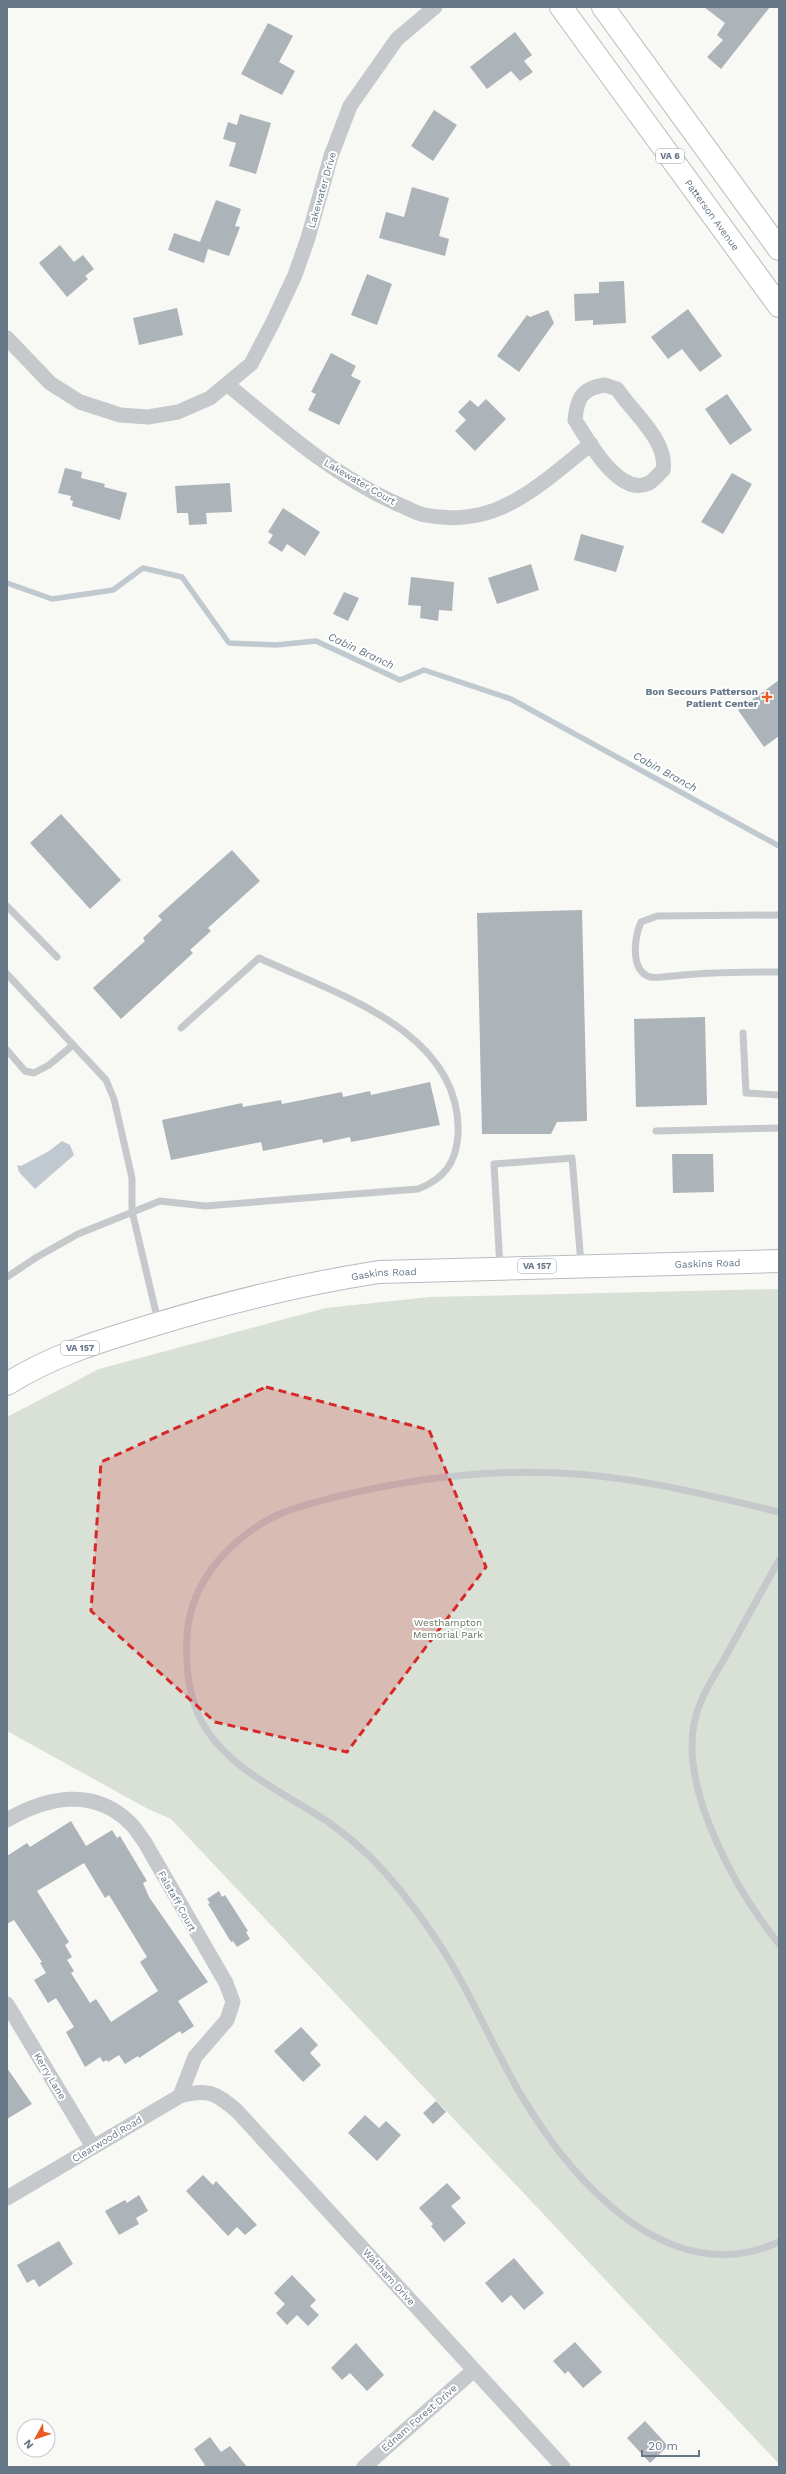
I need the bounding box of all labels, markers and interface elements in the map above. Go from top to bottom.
road number: VA 6 [656,149,684,163]
street label: Lakewater Drive [306,151,338,229]
street label: Patterson Avenue [683,177,742,252]
street label: Lakewater Court [322,457,398,507]
water label: Cabin Branch [326,630,396,672]
place label: Bon Secours Patterson Patient Center [645,686,759,709]
marker: Bon Secours Patterson Patient Center [761,691,773,703]
water label: Cabin Branch [631,749,699,795]
street label: Gaskins Road [674,1257,741,1269]
road number: VA 157 [518,1259,556,1273]
street label: Gaskins Road [350,1265,417,1282]
road number: VA 157 [61,1341,99,1355]
park label: Westhampton Memorial Park [413,1617,483,1640]
street label: Falstaff Court [156,1869,199,1934]
street label: Kerry Lane [32,2051,68,2101]
street label: Clearwood Road [70,2114,144,2164]
street label: Waltham Drive [361,2247,417,2307]
street label: Ednam Forest Drive [379,2382,459,2454]
north arrow [16,2418,56,2458]
scale bar [642,2432,699,2458]
text: N [21,2437,36,2451]
text: 20 m [648,2439,678,2453]

